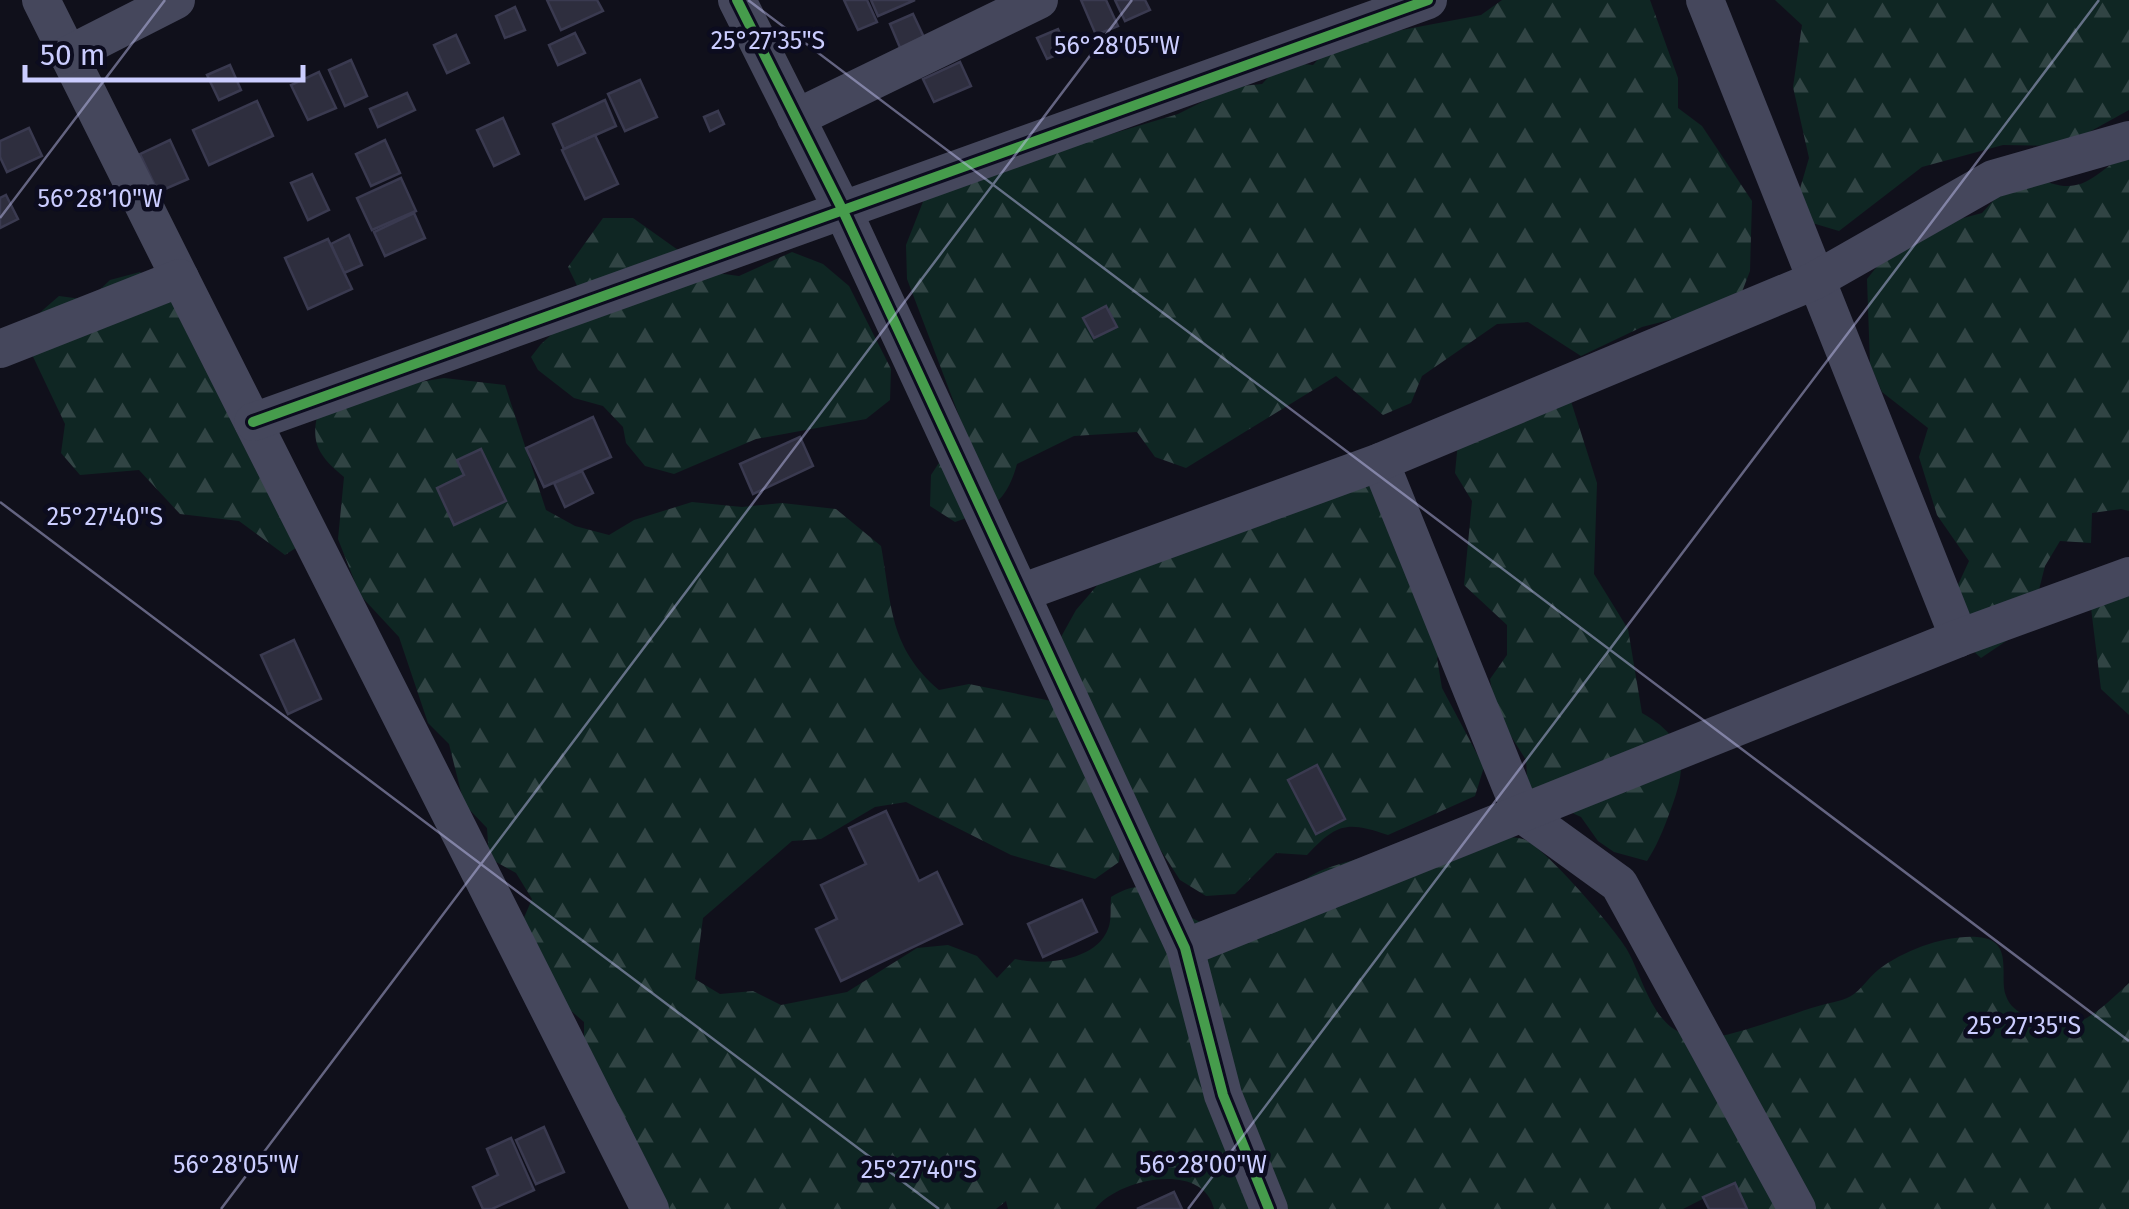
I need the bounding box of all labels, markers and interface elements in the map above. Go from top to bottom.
scale bar [25,20,302,82]
text: 25°27'35"S [711,26,825,56]
text: 56°28'05"W [1054,31,1180,61]
text: 50 m [40,37,105,73]
text: 56°28'10"W [37,184,163,214]
text: 25°27'40"S [47,502,163,532]
text: 25°27'35"S [1967,1011,2081,1041]
text: 56°28'05"W [173,1150,299,1180]
text: 56°28'00"W [1139,1150,1267,1180]
text: 25°27'40"S [861,1155,977,1185]

